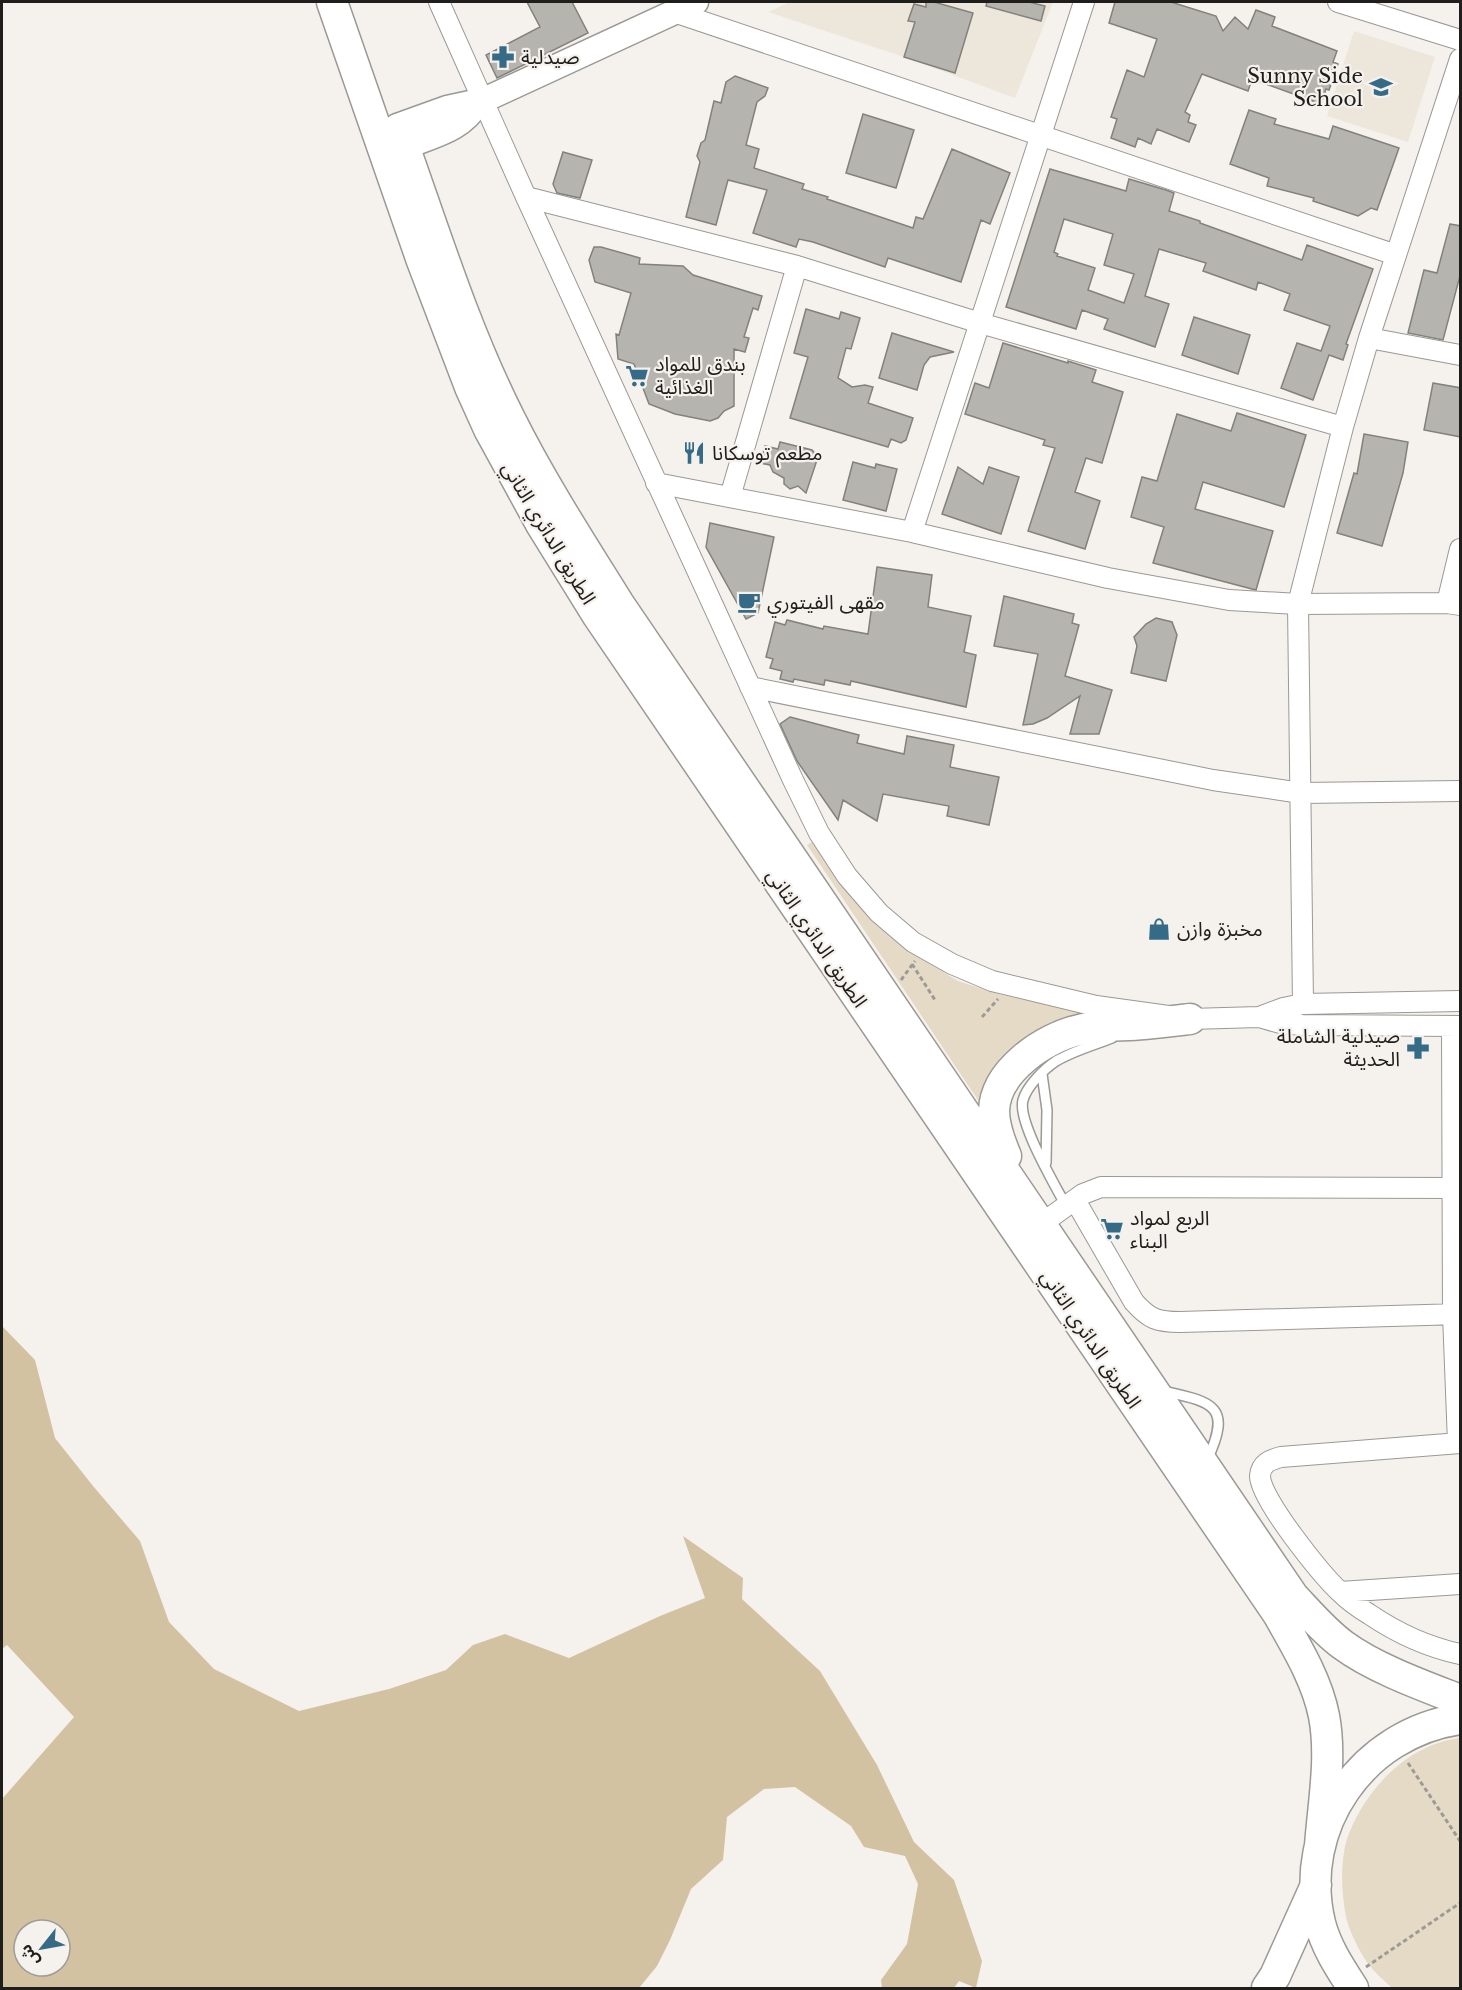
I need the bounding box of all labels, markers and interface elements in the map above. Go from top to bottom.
pharmacy icon: صيدلية [490,44,516,70]
place label: صيدلية [521,45,580,69]
place label: Sunny Side School [1247,64,1363,111]
school or university icon: Sunny Side School [1368,74,1394,100]
place label: بندق للمواد الغذائية [655,352,746,399]
supermarket icon: بندق للمواد الغذائية [624,363,650,389]
restaurant icon: مطعم توسكانا [681,440,707,466]
place label: مطعم توسكانا [712,441,822,468]
street label: الطريق الدائري الثاني [494,457,601,611]
cafe icon: مقهى الفيتوري [736,589,762,615]
place label: مقهى الفيتوري [767,590,885,618]
street label: الطريق الدائري الثاني [759,864,872,1014]
shop icon: مخبزة وازن [1146,916,1172,942]
place label: مخبزة وازن [1177,917,1263,941]
place label: صيدلية الشاملة الحديثة [1277,1024,1400,1071]
pharmacy icon: صيدلية الشاملة الحديثة [1405,1035,1431,1061]
place label: الربع لمواد البناء [1130,1206,1210,1253]
supermarket icon: الربع لمواد البناء [1099,1216,1125,1242]
street label: الطريق الدائري الثاني [1033,1265,1146,1415]
north arrow [12,1918,72,1978]
text: ش [15,1941,43,1970]

